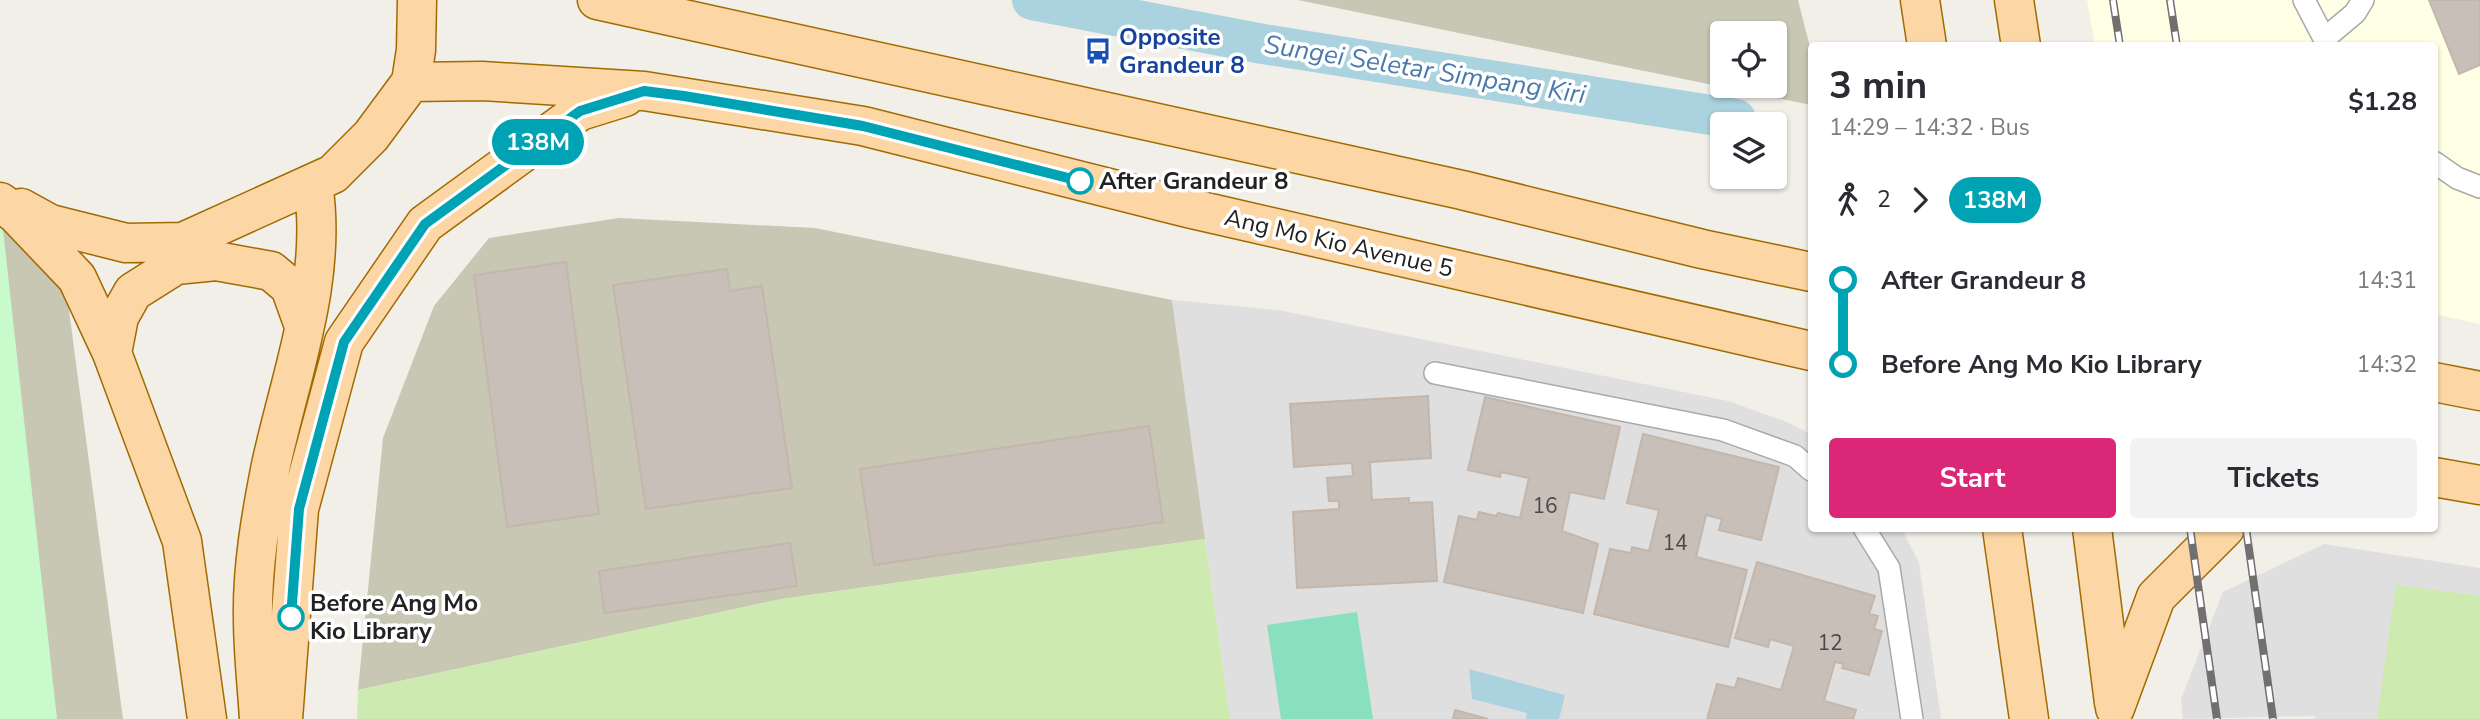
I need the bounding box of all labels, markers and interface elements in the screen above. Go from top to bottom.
place label: Opposite Grandeur 8 [1119,21,1245,81]
map controls [1710,21,1787,189]
button: locate [1710,21,1787,98]
water label: Sungei Seletar Simpang Kiri [1262,27,1589,112]
bus stop icon: Opposite Grandeur 8 [1083,36,1113,66]
text: 3 min [1829,60,1927,111]
text: $1.28 [2348,84,2417,119]
button: layers [1710,112,1787,189]
text: 14:29 – 14:32 · Bus [1829,112,2030,143]
line badge: 138M [489,119,587,165]
text: 138M [506,126,570,158]
place label: After Grandeur 8 [1099,165,1288,197]
marker: After Grandeur 8 [1067,168,1093,194]
icon: walk [1829,181,1867,219]
icon: forward [1901,181,1939,219]
text: 2 [1877,184,1891,215]
text: 138M [1963,184,2027,216]
street label: Ang Mo Kio Avenue 5 [1222,201,1456,285]
text: After Grandeur 8 [1881,263,2086,298]
text: 14:31 [2357,265,2417,296]
text: Before Ang Mo Kio Library [1881,347,2202,382]
text: 14:32 [2357,349,2417,380]
button: Start [1829,438,2116,518]
button: Tickets [2130,438,2417,518]
house number: 16 [1532,492,1558,520]
house number: 14 [1662,529,1688,557]
place label: Before Ang Mo Kio Library [310,587,478,647]
marker: Before Ang Mo Kio Library [278,604,304,630]
house number: 12 [1817,629,1843,657]

